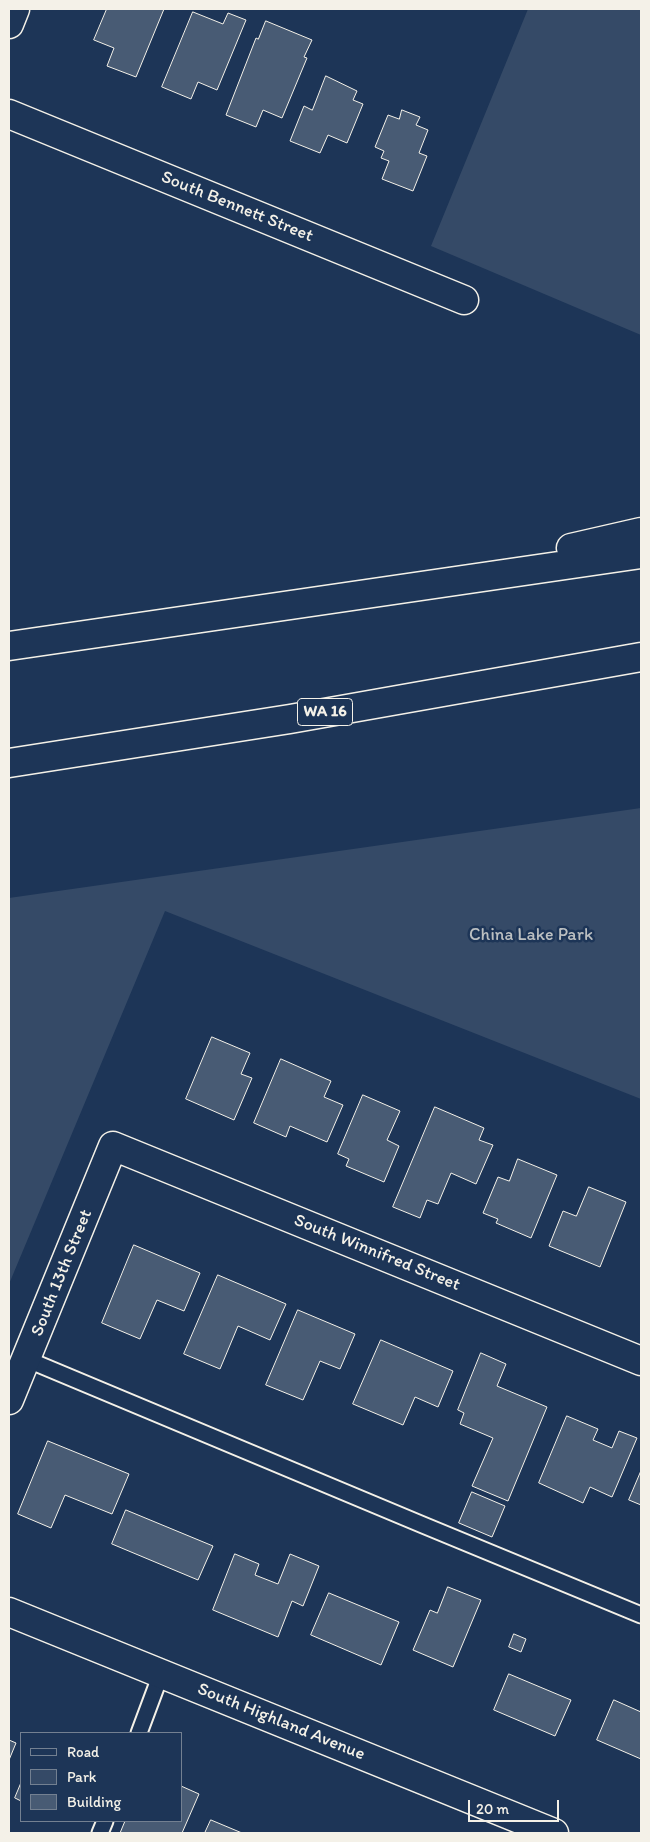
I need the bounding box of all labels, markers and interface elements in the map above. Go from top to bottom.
street label: South Bennett Street [158,167,316,247]
road number: WA 16 [298,699,352,726]
park label: China Lake Park [469,924,593,946]
street label: South 13th Street [27,1206,97,1340]
street label: South Winnifred Street [291,1210,463,1296]
street label: South Highland Avenue [194,1679,368,1765]
legend [20,1732,182,1822]
text: Road [67,1743,99,1761]
text: Park [67,1768,97,1786]
scale bar [470,1790,561,1822]
text: Building [67,1793,121,1811]
text: 20 m [476,1800,509,1818]

